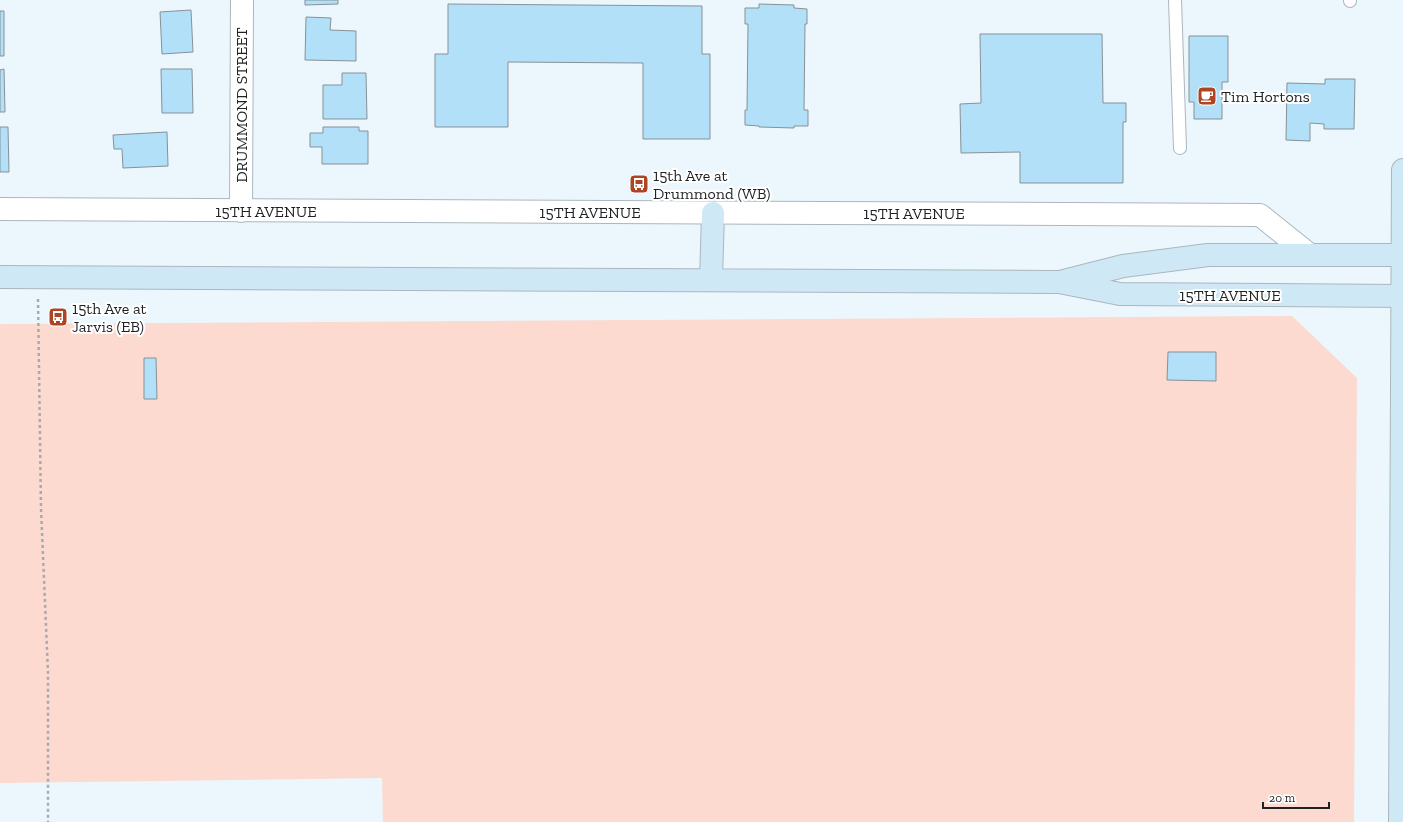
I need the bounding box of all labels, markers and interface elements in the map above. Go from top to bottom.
street label: DRUMMOND STREET [232,27,251,183]
cafe icon: Tim Hortons [1196,85,1218,107]
place label: Tim Hortons [1221,87,1310,106]
place label: 15th Ave at Drummond (WB) [653,166,770,203]
bus stop icon: 15th Ave at Drummond (WB) [628,173,650,195]
street label: 15TH AVENUE [215,202,317,221]
street label: 15TH AVENUE [539,203,641,222]
street label: 15TH AVENUE [863,204,965,223]
street label: 15TH AVENUE [1179,286,1281,305]
place label: 15th Ave at Jarvis (EB) [72,299,147,336]
bus stop icon: 15th Ave at Jarvis (EB) [47,306,69,328]
scale bar [1263,784,1329,810]
text: 20 m [1269,791,1296,805]

